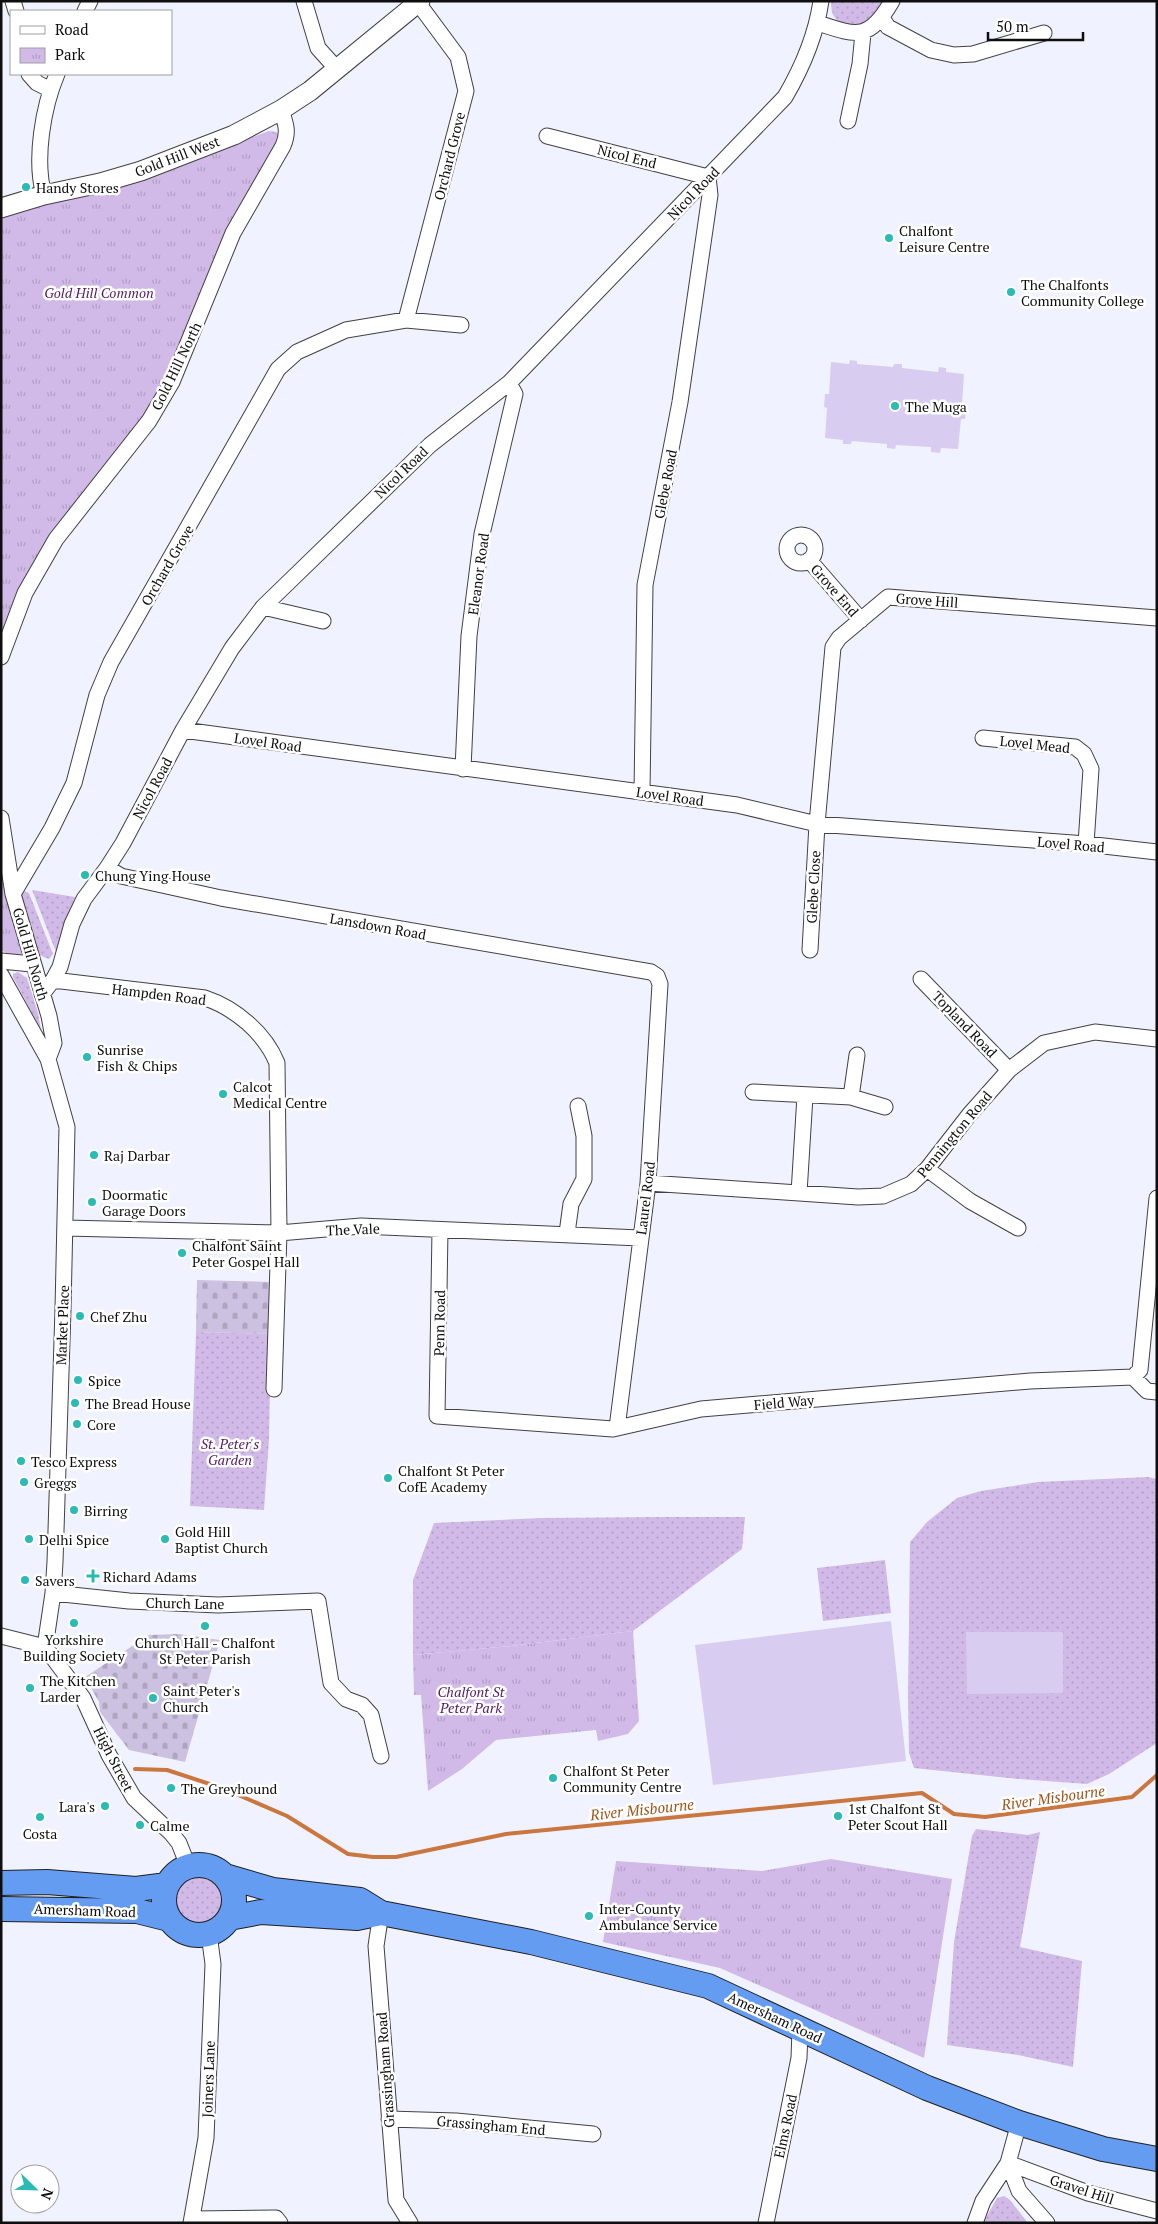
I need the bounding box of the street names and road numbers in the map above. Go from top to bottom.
street label: Orchard Grove [429,110,469,202]
street label: Gold Hill West [132,131,223,181]
street label: Nicol End [595,139,659,173]
street label: Nicol Road [663,162,723,224]
street label: Gold Hill North [146,319,206,413]
street label: Nicol Road [370,442,432,502]
street label: Glebe Road [649,448,681,520]
street label: Orchard Grove [136,521,198,609]
street label: Eleanor Road [463,532,493,616]
street label: Grove End [807,560,863,621]
street label: Grove Hill [895,588,959,612]
street label: Lovel Road [233,728,303,756]
street label: Lovel Mead [999,731,1071,757]
street label: Nicol Road [128,754,176,822]
street label: Lovel Road [635,782,705,810]
street label: Lovel Road [1036,832,1106,856]
street label: Glebe Close [802,850,824,924]
street label: Gold Hill North [9,905,53,1003]
street label: Lansdown Road [328,908,428,944]
street label: Hampden Road [111,979,208,1009]
street label: Topland Road [928,987,1002,1061]
street label: Pennington Road [912,1087,996,1181]
street label: Laurel Road [631,1160,659,1236]
street label: The Vale [326,1219,380,1239]
street label: Market Place [51,1285,73,1365]
street label: Penn Road [429,1289,449,1356]
street label: Field Way [753,1390,816,1414]
street label: Church Lane [145,1593,225,1613]
street label: High Street [89,1723,139,1796]
street label: Amersham Road [34,1899,137,1921]
street label: Amersham Road [725,1987,825,2047]
street label: Grassingham Road [371,2011,399,2129]
street label: Joiners Lane [197,2040,219,2118]
street label: Elms Road [769,2092,801,2160]
street label: Grassingham End [436,2111,546,2139]
street label: Gravel Hill [1047,2170,1117,2208]

